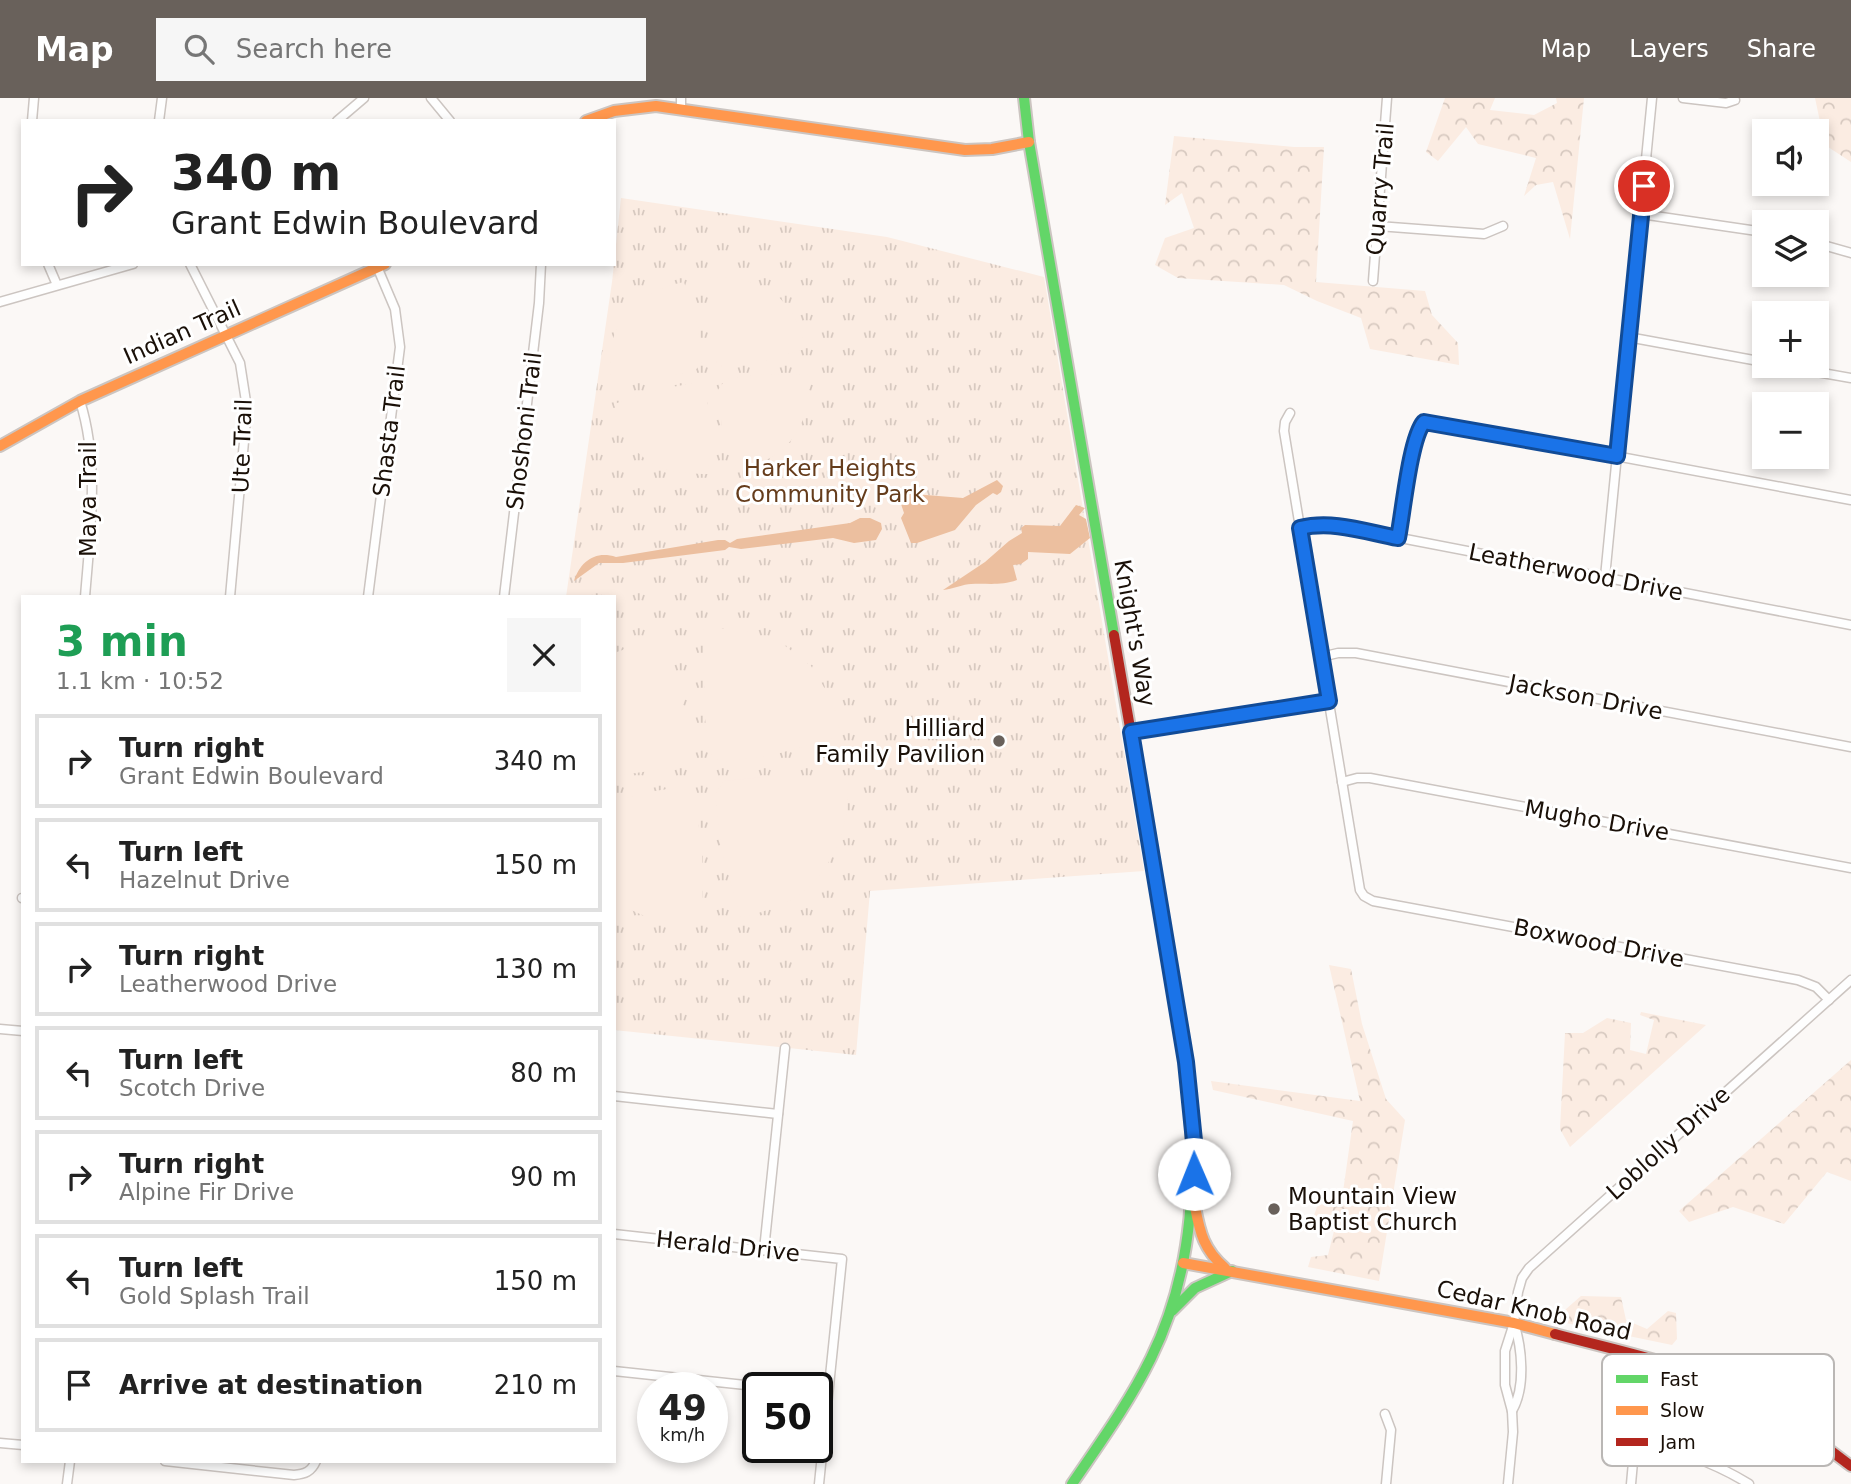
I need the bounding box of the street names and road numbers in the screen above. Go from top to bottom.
street label: Quarry Trail [1361,122,1399,256]
street label: Indian Trail [119,295,245,369]
street label: Shoshoni Trail [501,350,547,512]
street label: Shasta Trail [368,364,410,498]
street label: Ute Trail [227,398,257,494]
street label: Maya Trail [75,441,101,557]
street label: Leatherwood Drive [1466,538,1686,606]
street label: Knight's Way [1109,557,1161,709]
street label: Jackson Drive [1505,669,1665,725]
street label: Mugho Drive [1523,794,1671,846]
street label: Boxwood Drive [1512,914,1686,972]
street label: Loblolly Drive [1601,1081,1735,1205]
street label: Herald Drive [655,1226,801,1266]
street label: Cedar Knob Road [1434,1275,1634,1345]

